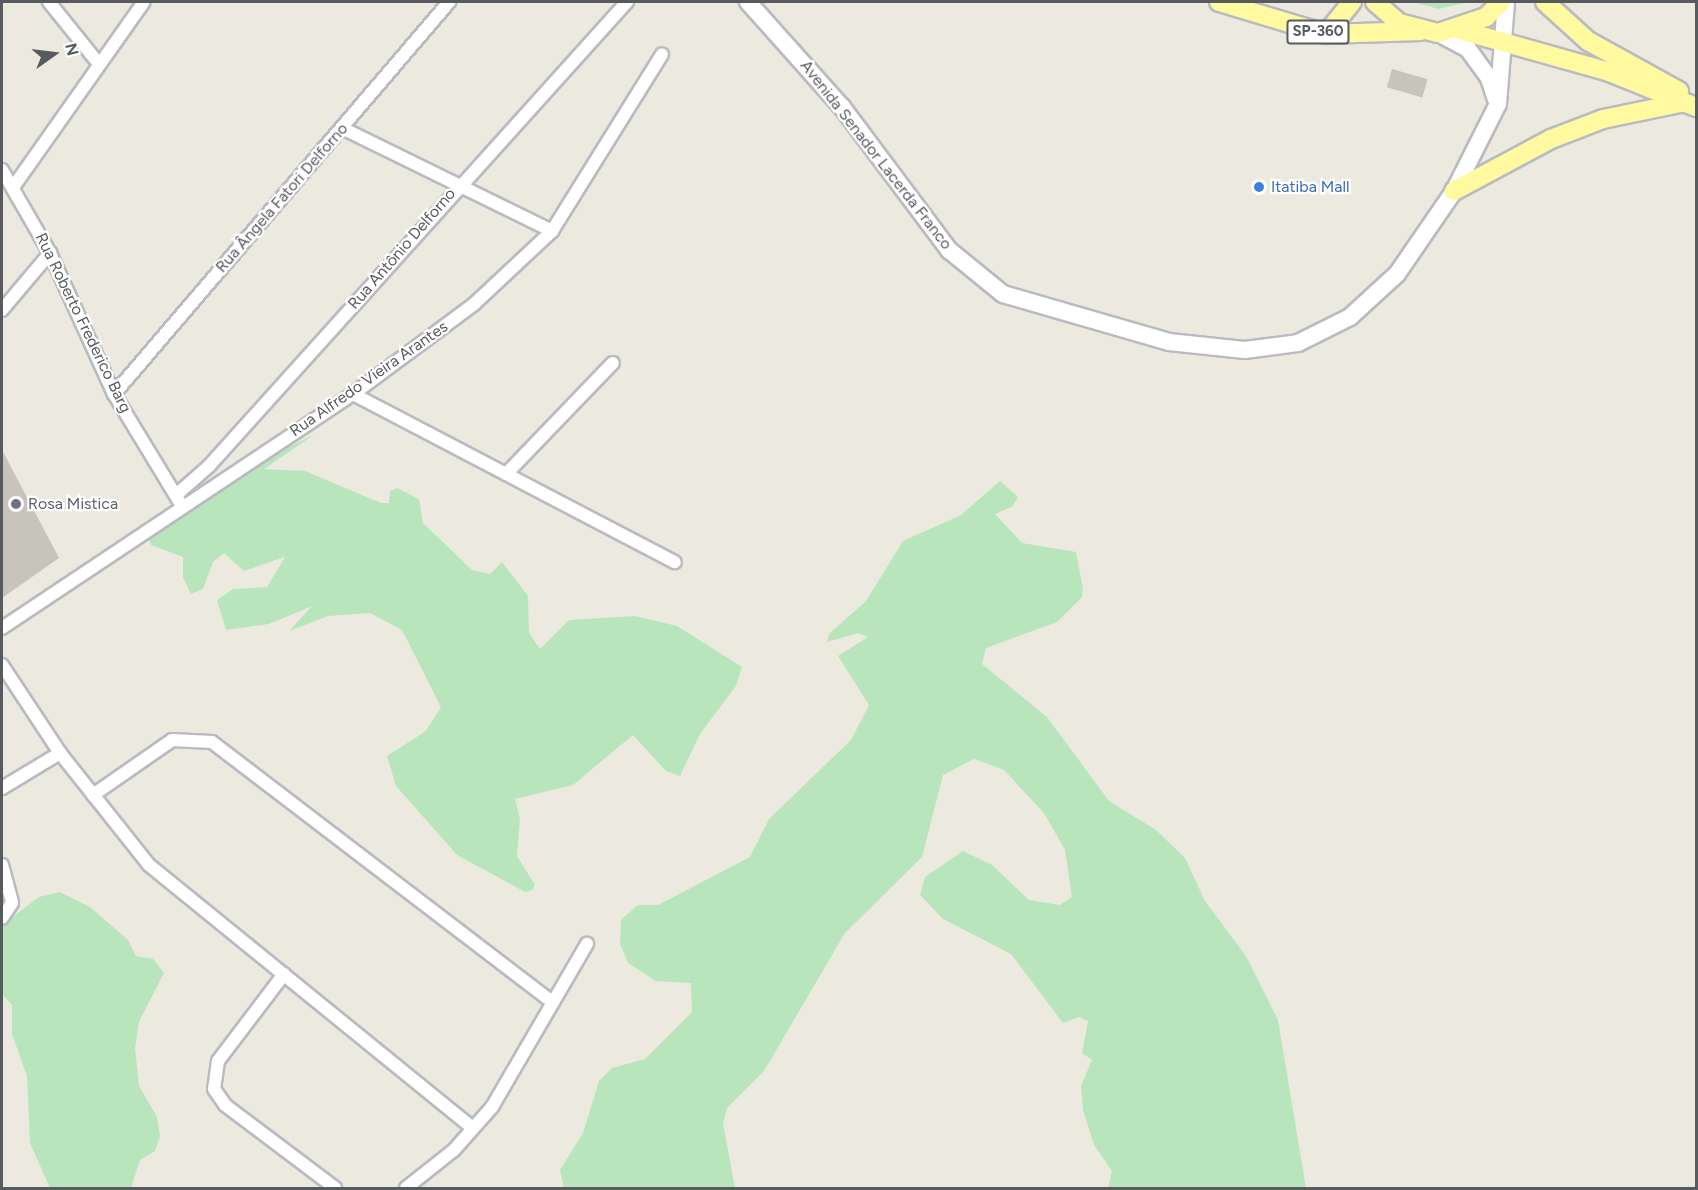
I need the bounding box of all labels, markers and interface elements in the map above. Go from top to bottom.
road number: SP-360 [1285,20,1351,44]
north arrow [24,24,84,84]
text: N [61,41,83,58]
street label: Avenida Senador Lacerda Franco [796,56,956,254]
street label: Rua Ângela Fatori Delforno [212,119,352,277]
place label: Itatiba Mall [1271,177,1349,197]
marker: Itatiba Mall [1252,180,1266,194]
street label: Rua Antônio Delforno [344,185,460,313]
street label: Rua Roberto Frederico Barg [31,230,135,416]
street label: Rua Alfredo Vieira Arantes [286,317,452,441]
place label: Rosa Mistica [28,494,118,514]
marker: Rosa Mistica [9,497,23,511]

